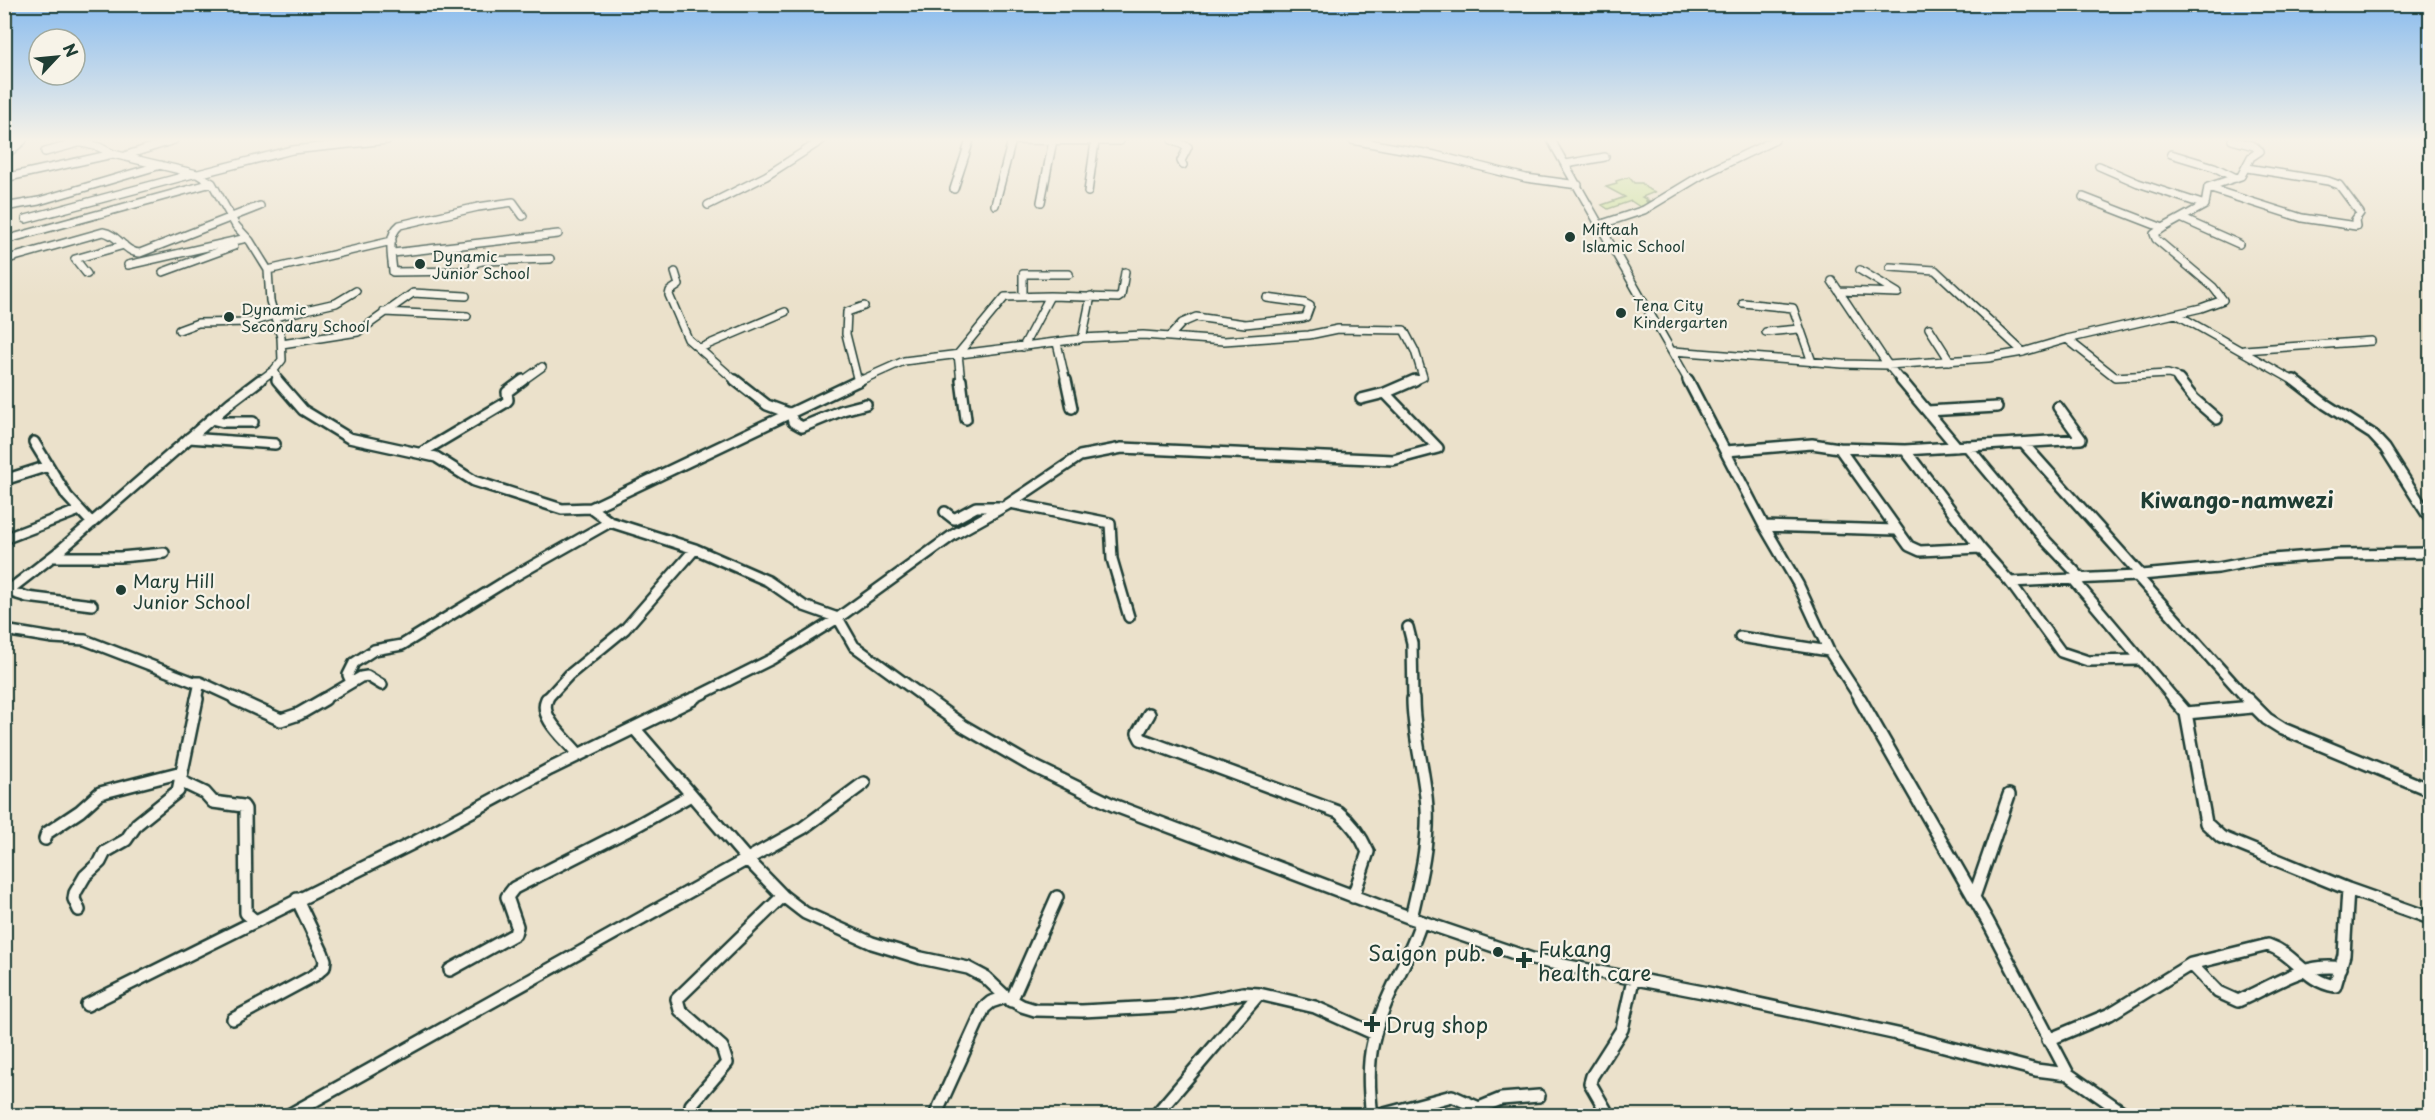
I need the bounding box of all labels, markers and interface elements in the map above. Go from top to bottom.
north arrow [27,27,87,87]
text: N [58,39,85,61]
place label: Miftaah Islamic School [1582,217,1685,257]
marker: Miftaah Islamic School [1563,230,1577,244]
place label: Dynamic Junior School [432,244,530,284]
marker: Dynamic Junior School [413,257,427,271]
place label: Tena City Kindergarten [1633,293,1728,333]
place label: Dynamic Secondary School [241,297,370,337]
marker: Tena City Kindergarten [1614,306,1628,320]
marker: Dynamic Secondary School [222,310,236,324]
district label: Kiwango-namwezi [2140,483,2334,515]
place label: Mary Hill Junior School [133,567,251,615]
marker: Mary Hill Junior School [114,583,128,597]
place label: Fukang health care [1538,932,1651,988]
place label: Saigon pub. [1368,936,1486,968]
marker: Saigon pub. [1491,945,1505,959]
marker: Fukang health care [1515,951,1533,969]
place label: Drug shop [1386,1008,1488,1040]
marker: Drug shop [1363,1015,1381,1033]

